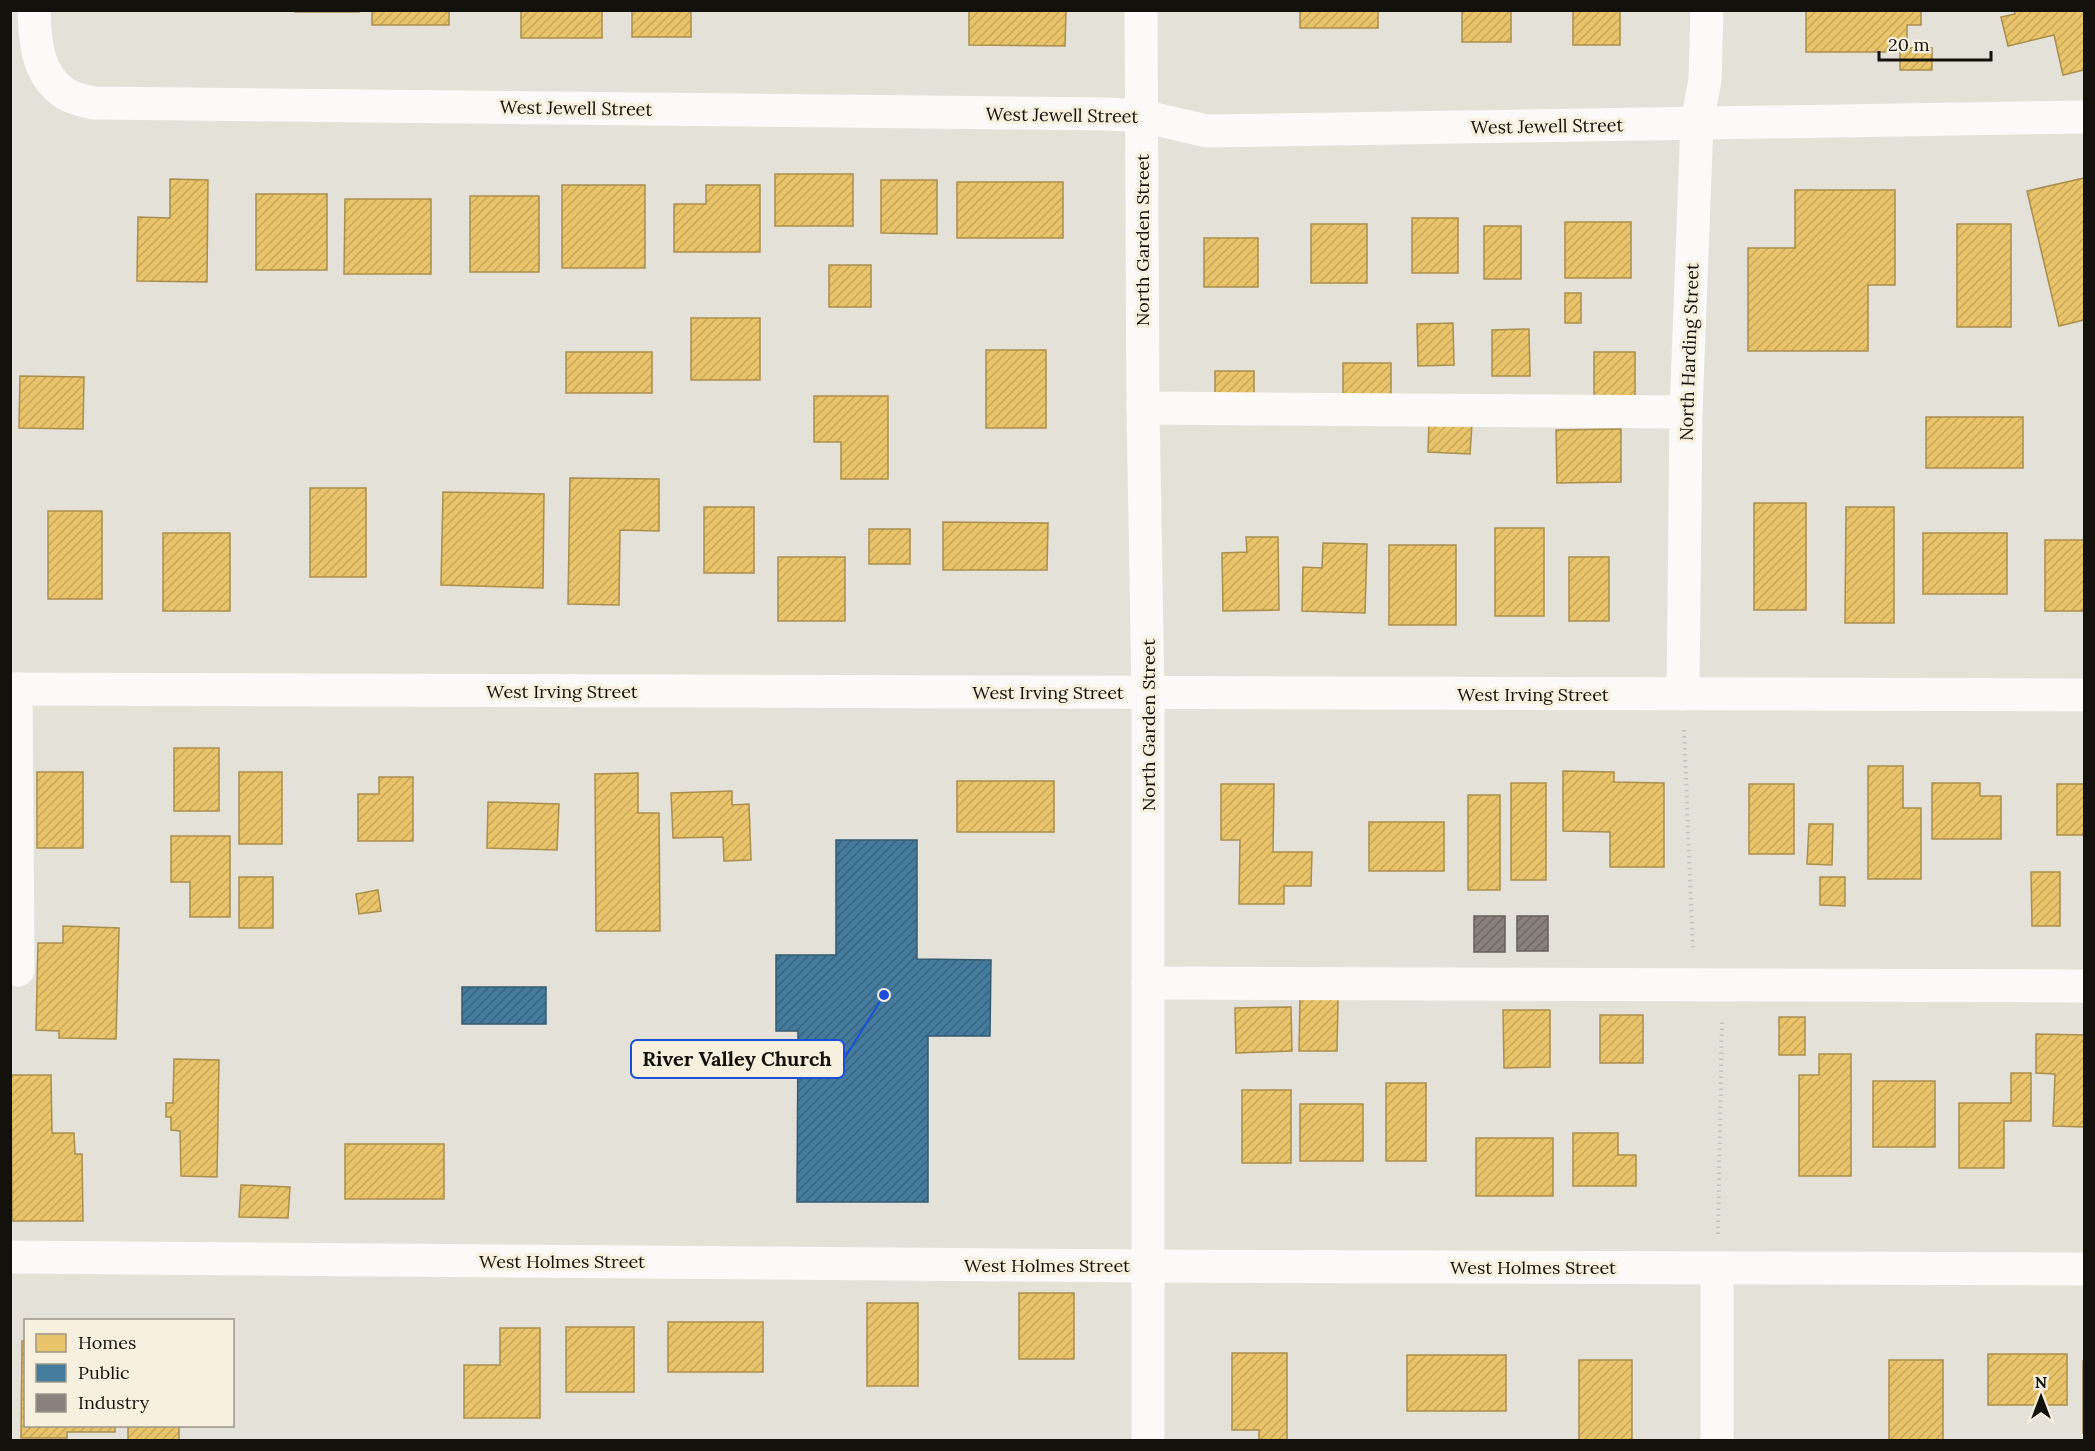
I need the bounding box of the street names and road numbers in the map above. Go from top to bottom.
street label: West Jewell Street [499,95,653,121]
street label: West Jewell Street [985,102,1139,128]
street label: West Jewell Street [1470,113,1624,139]
street label: North Garden Street [1131,154,1154,326]
street label: North Harding Street [1674,263,1704,441]
street label: North Garden Street [1137,639,1160,811]
street label: West Irving Street [486,680,638,703]
street label: West Irving Street [972,681,1124,704]
street label: West Irving Street [1457,683,1609,706]
street label: West Holmes Street [479,1250,645,1273]
street label: West Holmes Street [964,1254,1130,1277]
street label: West Holmes Street [1450,1256,1616,1279]

